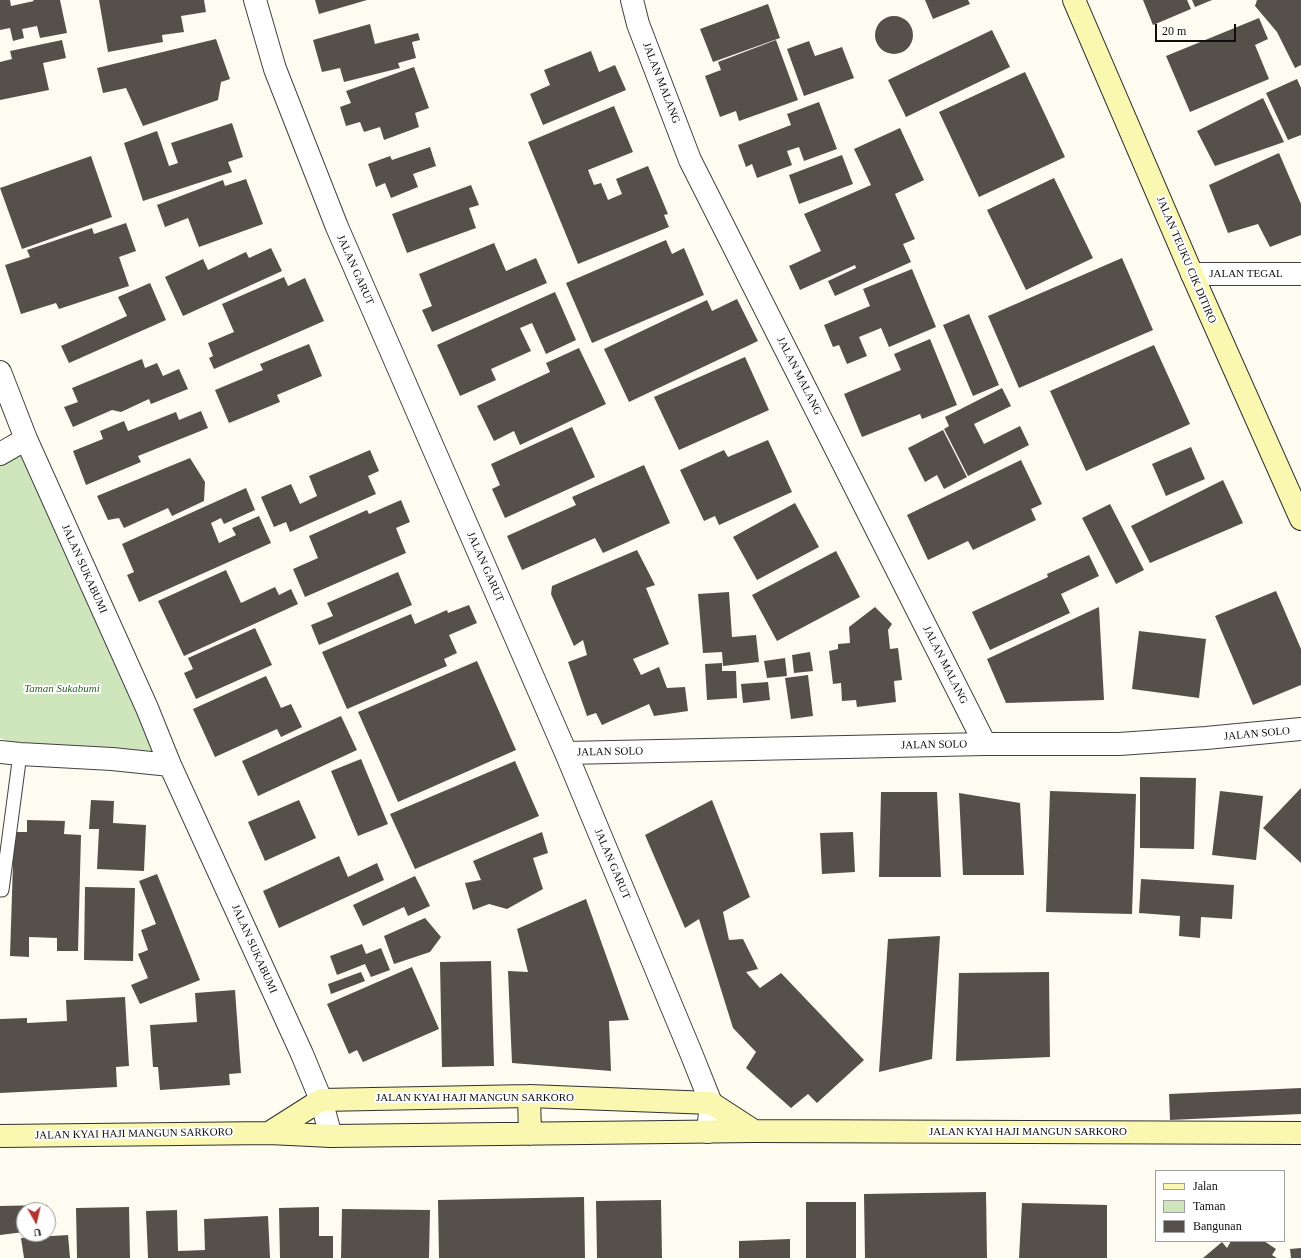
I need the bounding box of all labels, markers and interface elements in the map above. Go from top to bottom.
scale bar [1157,16,1238,42]
text: 20 m [1162,24,1186,38]
street label: JALAN MALANG [639,41,683,125]
street label: JALAN TEUKU CIK DITIRO [1153,195,1219,325]
street label: JALAN GARUT [334,233,376,307]
street label: JALAN TEGAL [1209,267,1283,281]
street label: JALAN MALANG [774,335,824,417]
street label: JALAN SUKABUMI [58,522,110,616]
street label: JALAN GARUT [464,530,506,604]
street label: JALAN MALANG [920,624,970,706]
park label: Taman Sukabumi [24,682,100,696]
street label: JALAN SOLO [1223,725,1291,743]
street label: JALAN SOLO [901,738,967,752]
street label: JALAN SOLO [577,745,643,759]
street label: JALAN GARUT [591,827,633,901]
street label: JALAN SUKABUMI [228,902,280,996]
street label: JALAN KYAI HAJI MANGUN SARKORO [376,1091,574,1105]
street label: JALAN KYAI HAJI MANGUN SARKORO [929,1125,1127,1139]
street label: JALAN KYAI HAJI MANGUN SARKORO [35,1126,233,1142]
legend [1155,1170,1285,1242]
text: Jalan [1193,1179,1218,1193]
text: Taman [1193,1199,1225,1213]
north arrow [16,1202,56,1242]
text: Bangunan [1193,1219,1242,1233]
text: U [33,1226,42,1239]

